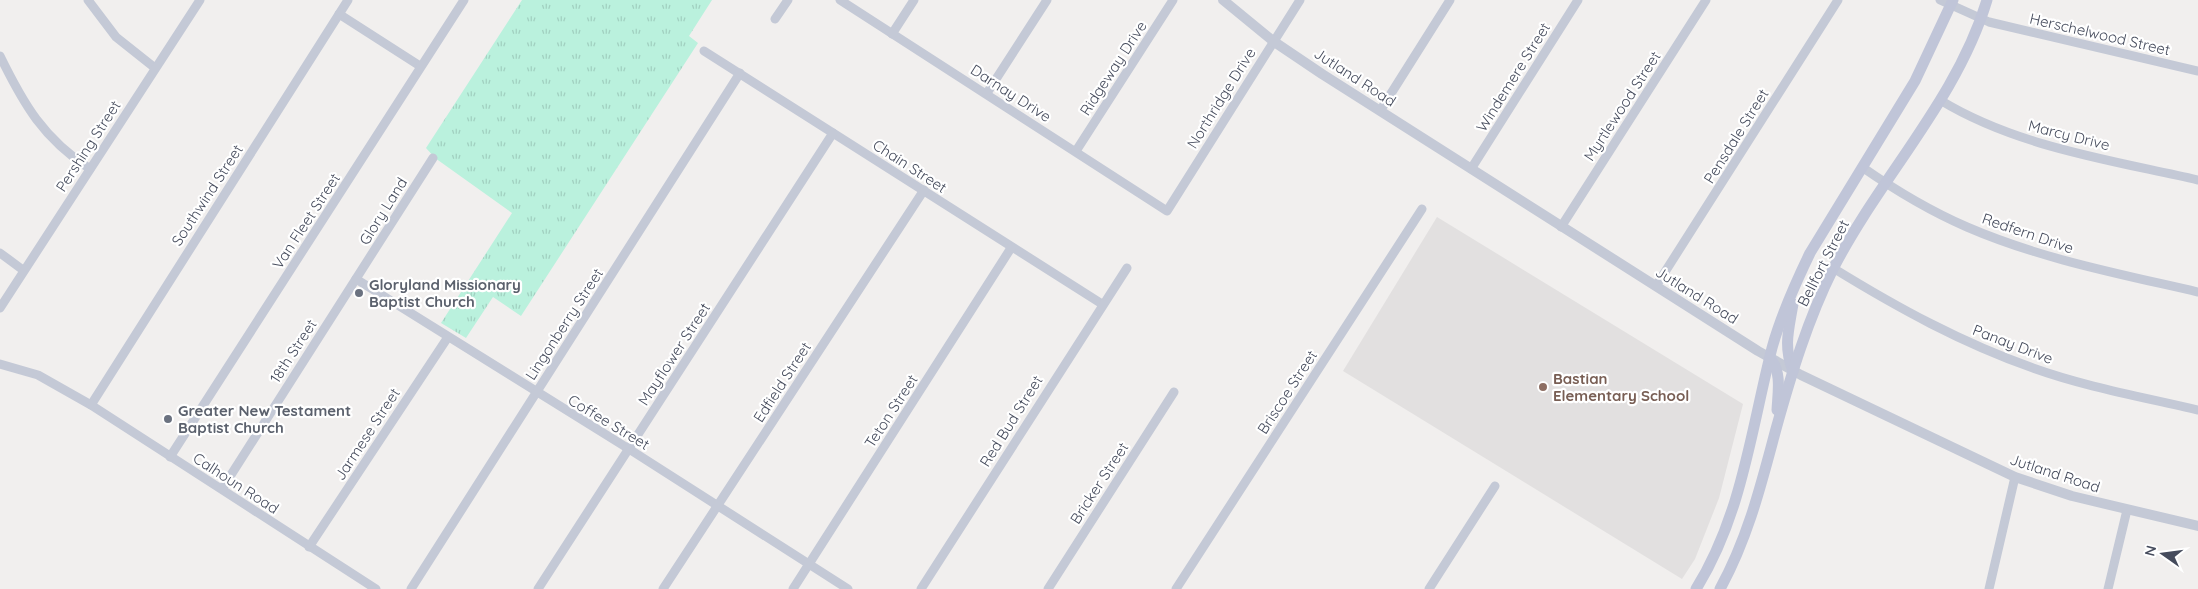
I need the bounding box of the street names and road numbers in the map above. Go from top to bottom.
street label: Herschelwood Street [2028,9,2172,59]
street label: Ridgeway Drive [1075,17,1151,119]
street label: Windemere Street [1472,19,1554,135]
street label: Jutland Road [1310,43,1400,111]
street label: Northridge Drive [1182,44,1260,152]
street label: Myrtlewood Street [1579,48,1665,164]
street label: Darnay Drive [967,60,1055,126]
street label: Pensdale Street [1699,85,1773,187]
street label: Pershing Street [51,97,125,195]
street label: Marcy Drive [2026,116,2112,154]
street label: Chain Street [869,135,951,197]
street label: Southwind Street [167,141,247,249]
street label: Van Fleet Street [268,169,344,273]
street label: Glory Land [355,174,411,248]
street label: Redfern Drive [1980,208,2076,258]
street label: Bellfort Street [1793,216,1853,310]
street label: Jutland Road [1652,262,1742,328]
street label: Lingonberry Street [521,265,607,383]
street label: Mayflower Street [634,299,714,409]
street label: 18th Street [265,315,321,387]
street label: Panay Drive [1970,320,2056,368]
street label: Edfield Street [749,338,815,426]
street label: Briscoe Street [1253,346,1321,438]
street label: Teton Street [860,371,922,451]
street label: Red Bud Street [975,372,1047,470]
street label: Jarmese Street [330,384,404,484]
street label: Coffee Street [565,390,653,454]
street label: Bricker Street [1066,439,1132,527]
street label: Calhoun Road [190,448,282,518]
street label: Jutland Road [2007,449,2103,497]

